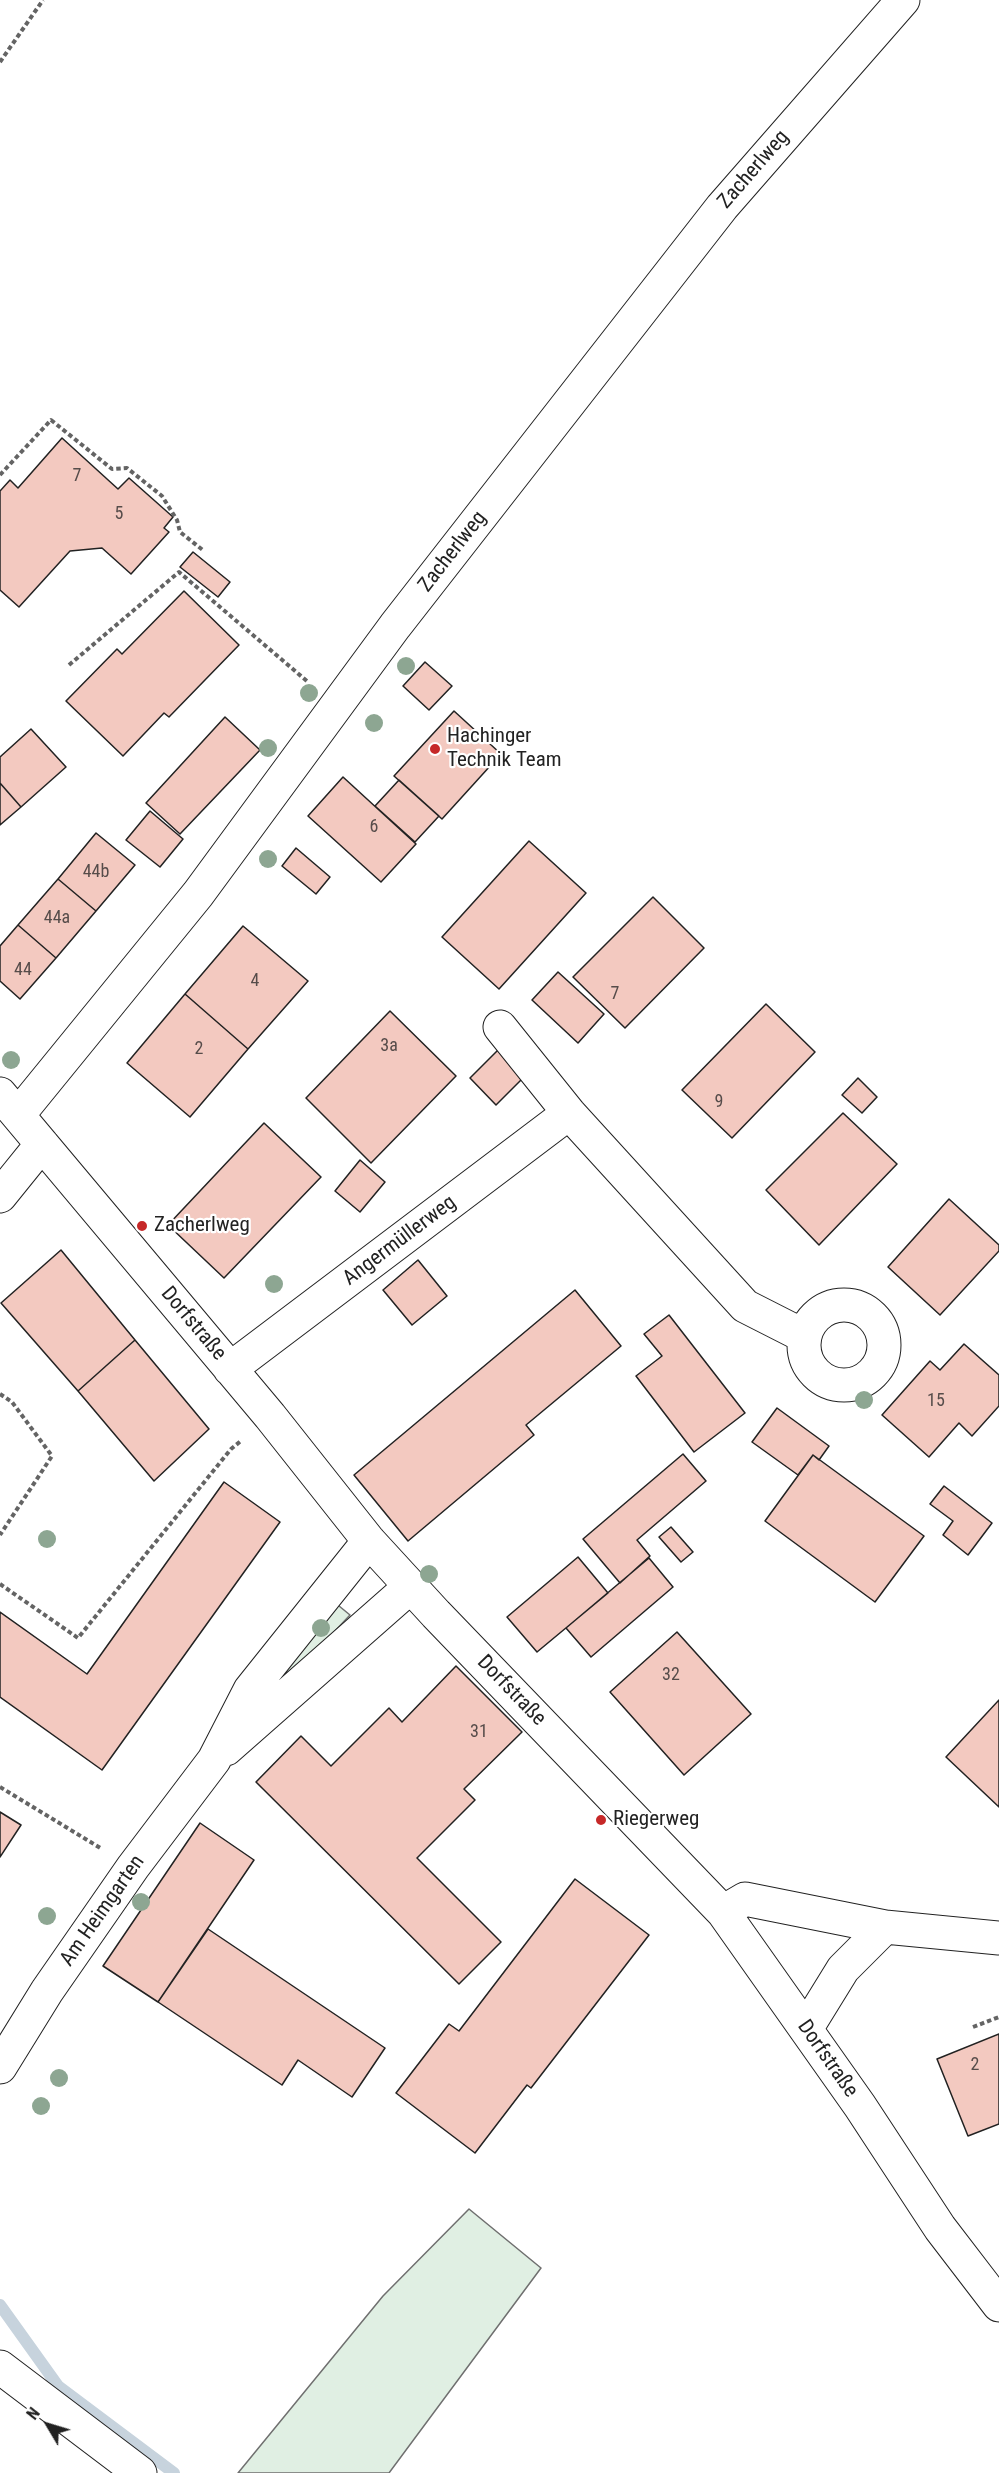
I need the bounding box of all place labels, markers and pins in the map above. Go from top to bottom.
place label: Hachinger Technik Team [447,724,562,774]
marker: Hachinger Technik Team [428,742,442,756]
place label: Zacherlweg [154,1213,250,1239]
marker: Zacherlweg [135,1219,149,1233]
place label: Riegerweg [613,1807,699,1833]
marker: Riegerweg [594,1813,608,1827]

